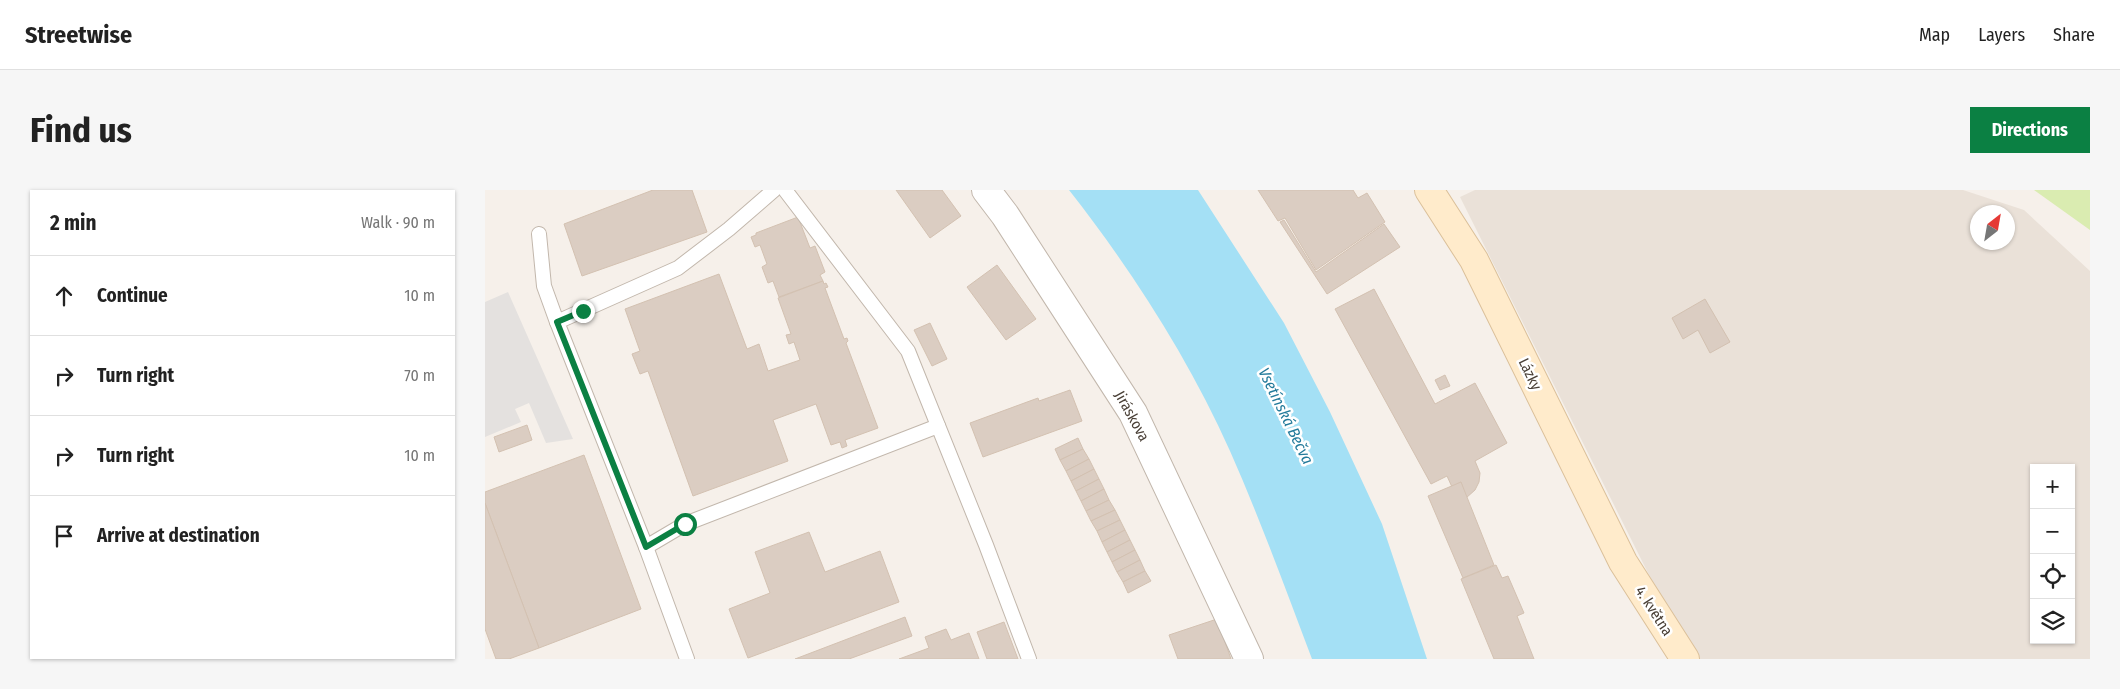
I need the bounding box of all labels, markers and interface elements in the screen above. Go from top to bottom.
text: Streetwise [25,21,132,49]
text: Map [1919,24,1950,46]
text: Layers [1978,24,2025,46]
text: Share [2053,24,2095,46]
button: Directions [1970,107,2090,153]
text: Find us [30,109,132,151]
north arrow [1970,205,2015,250]
text: 2 min [50,210,97,236]
text: Walk · 90 m [361,213,435,232]
icon: ahead [50,282,78,310]
text: Continue [97,284,168,307]
text: 10 m [404,286,435,305]
route end [572,300,595,323]
street label: Lázky [1515,355,1546,393]
icon: right [50,362,78,390]
text: Turn right [97,364,174,387]
water label: Vsetínská Bečva [1254,365,1318,467]
text: 70 m [404,366,435,385]
street label: Jiráskova [1111,388,1153,444]
icon: right [50,442,78,470]
text: Turn right [97,444,174,467]
text: 10 m [404,446,435,465]
map controls [2030,464,2075,644]
button: + [2030,464,2075,509]
button: − [2030,509,2075,554]
route start [674,513,697,536]
icon: arrive [50,522,78,550]
text: Arrive at destination [97,524,260,547]
button: locate [2030,554,2075,599]
street label: 4. května [1631,583,1677,639]
button: layers [2030,599,2075,644]

